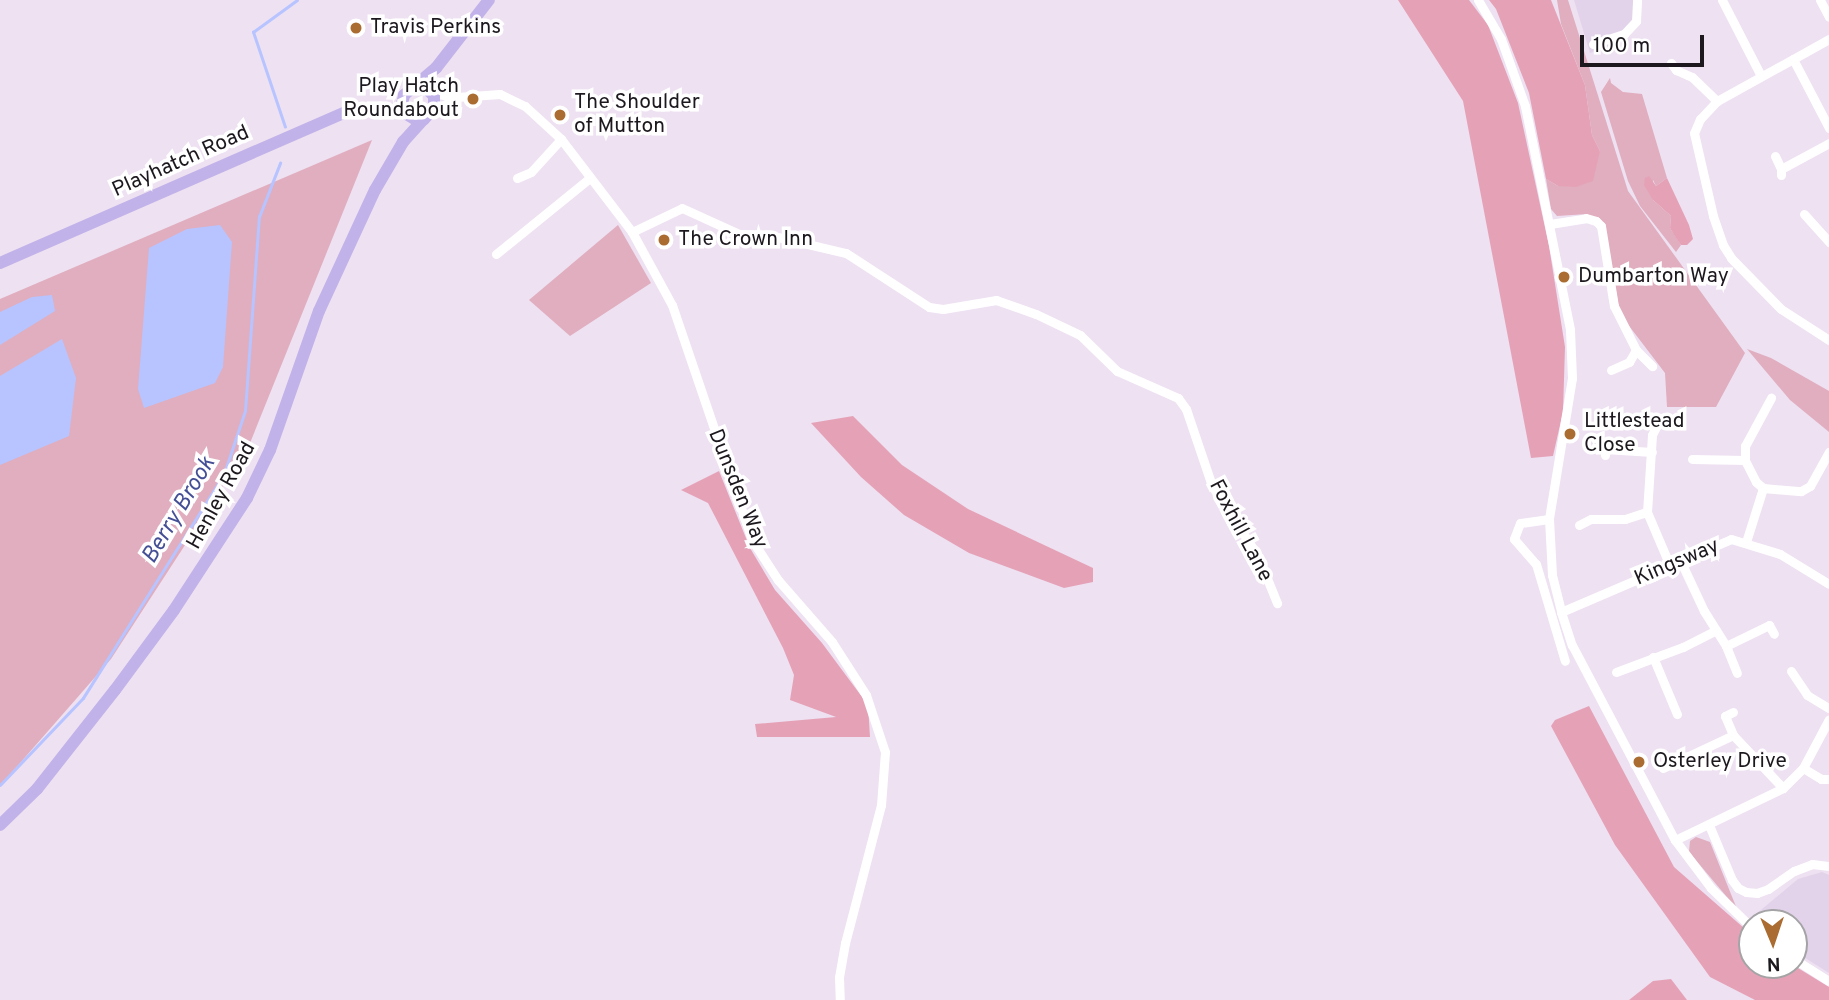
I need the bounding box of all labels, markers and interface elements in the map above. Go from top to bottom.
place label: Travis Perkins [370,15,501,41]
marker: Travis Perkins [348,20,364,36]
scale bar [1584,21,1708,65]
text: 100 m [1593,33,1650,60]
place label: Play Hatch Roundabout [343,74,459,124]
place label: The Shoulder of Mutton [574,90,700,140]
marker: Play Hatch Roundabout [465,91,481,107]
marker: The Shoulder of Mutton [552,107,568,123]
street label: Playhatch Road [109,121,253,203]
place label: The Crown Inn [678,227,813,253]
marker: The Crown Inn [656,232,672,248]
place label: Dumbarton Way [1578,264,1729,290]
marker: Dumbarton Way [1556,269,1572,285]
place label: Littlestead Close [1584,409,1685,459]
street label: Dunsden Way [702,425,772,553]
marker: Littlestead Close [1562,426,1578,442]
street label: Henley Road [182,438,262,554]
water label: Berry Brook [137,453,223,569]
street label: Foxhill Lane [1203,476,1277,586]
street label: Kingsway [1631,534,1723,592]
place label: Osterley Drive [1653,749,1787,775]
marker: Osterley Drive [1631,754,1647,770]
north arrow [1738,909,1808,979]
text: N [1766,951,1781,975]

